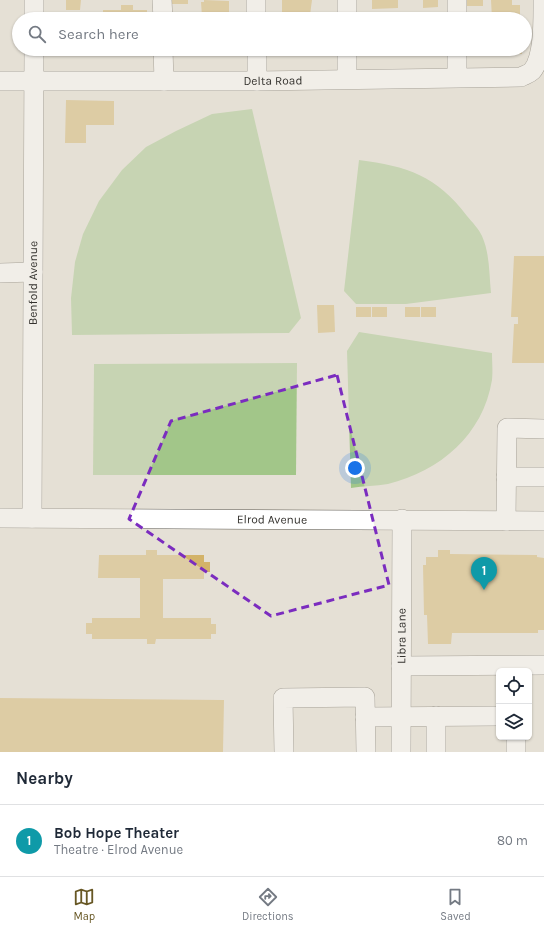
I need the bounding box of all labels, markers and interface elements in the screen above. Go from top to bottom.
search box [12,12,532,56]
icon: search [26,23,48,45]
text: Search here [58,25,139,43]
street label: Delta Road [243,73,303,88]
street label: Benfold Avenue [26,241,40,325]
your location [345,458,365,478]
street label: Elrod Avenue [237,512,307,527]
pin: 1 [471,557,497,590]
street label: Libra Lane [394,608,409,664]
map controls [496,668,532,740]
button: locate [496,668,532,704]
button: layers [496,704,532,740]
text: Nearby [16,768,73,788]
text: Bob Hope Theater [54,824,179,842]
text: 1 [27,833,31,848]
text: 80 m [497,833,528,848]
text: Theatre · Elrod Avenue [54,842,183,857]
tab: Map [73,886,95,923]
tab: Directions [242,886,294,923]
tab: Saved [440,886,471,923]

